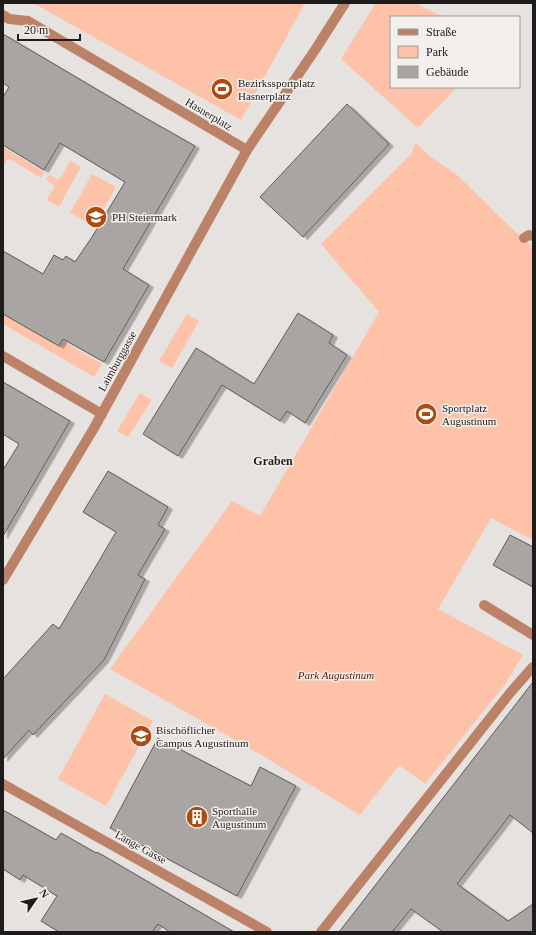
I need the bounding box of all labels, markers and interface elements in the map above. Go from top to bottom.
scale bar [18,16,80,42]
legend [390,16,520,88]
text: 20 m [24,23,49,37]
text: Straße [426,25,457,39]
text: Park [426,45,448,59]
text: Gebäude [426,65,469,79]
sports icon: Bezirkssportplatz Hasnerplatz [209,76,235,102]
place label: Bezirkssportplatz Hasnerplatz [238,77,315,102]
street label: Hasnerplatz [183,95,235,133]
school or university icon: PH Steiermark [83,204,109,230]
place label: PH Steiermark [112,211,178,223]
street label: Laimburggasse [96,329,139,393]
sports icon: Sportplatz Augustinum [413,401,439,427]
place label: Sportplatz Augustinum [442,402,497,427]
district label: Graben [253,454,293,468]
park label: Park Augustinum [297,669,374,681]
school or university icon: Bischöflicher Campus Augustinum [128,723,154,749]
place label: Bischöflicher Campus Augustinum [156,724,249,749]
building icon: Sporthalle Augustinum [184,804,210,830]
place label: Sporthalle Augustinum [212,805,267,830]
street label: Lange Gasse [113,828,169,866]
north arrow [16,879,56,919]
text: N [37,887,52,900]

